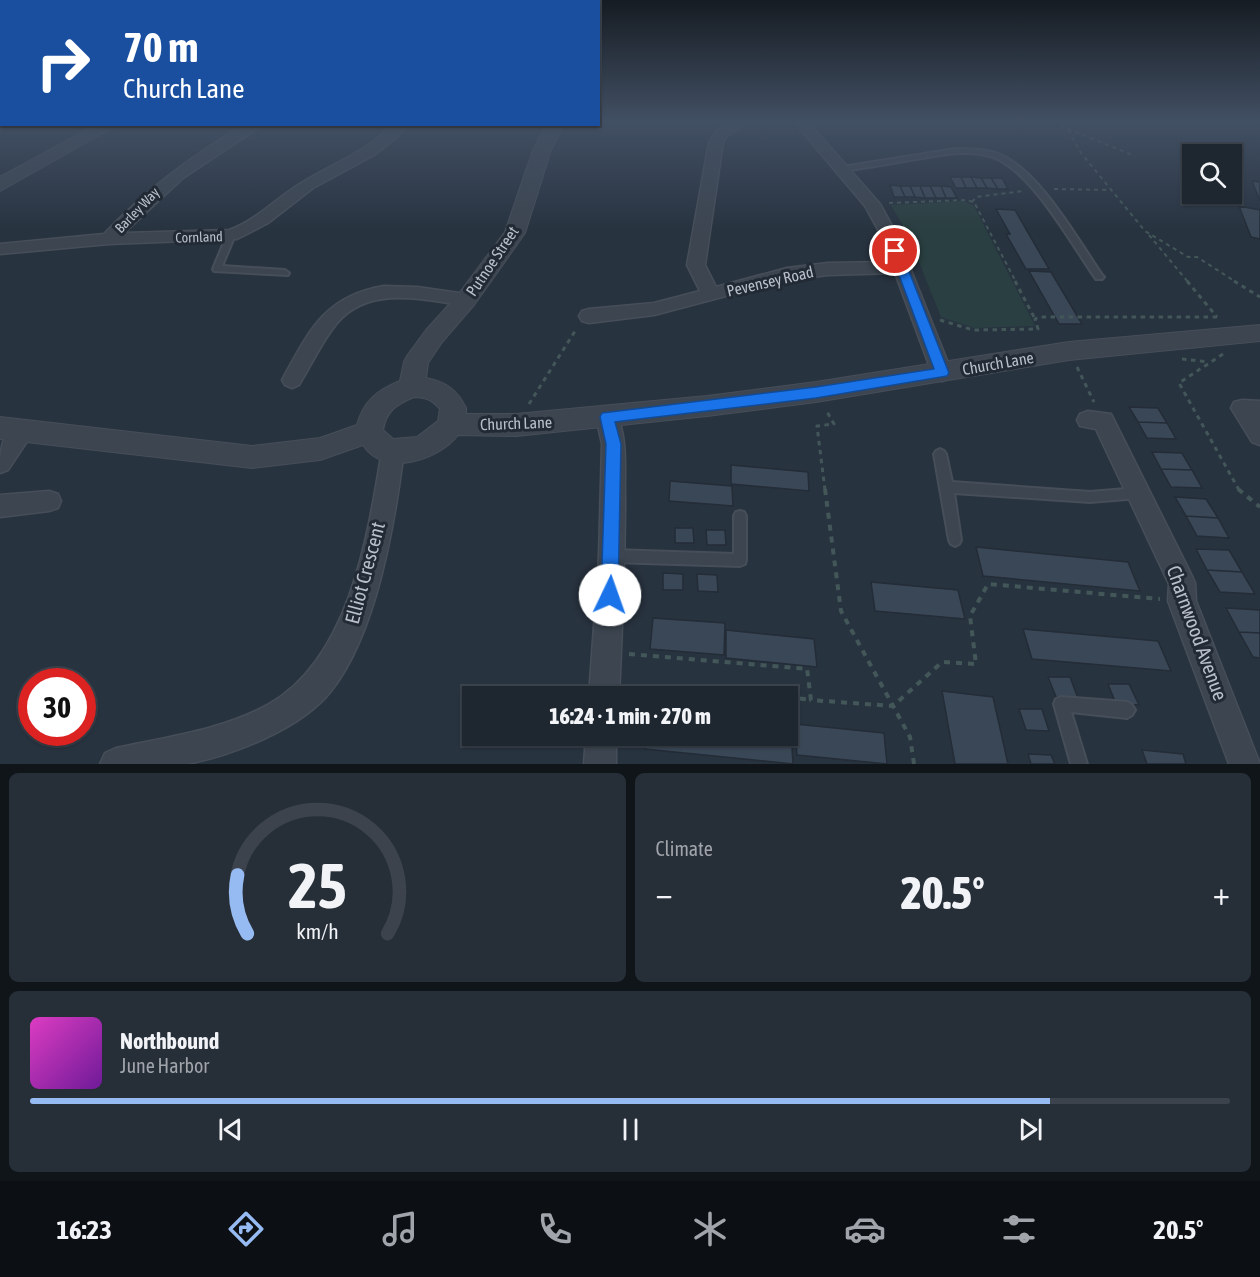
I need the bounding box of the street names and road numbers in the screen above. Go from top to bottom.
street label: Barley Way [112,184,163,236]
street label: Putnoe Street [462,222,522,299]
street label: Cornland [175,228,223,246]
street label: Pevensey Road [725,262,815,301]
street label: Church Lane [961,348,1035,378]
street label: Church Lane [480,413,552,433]
street label: Elliot Crescent [340,519,389,626]
street label: Charnwood Avenue [1162,562,1233,703]

